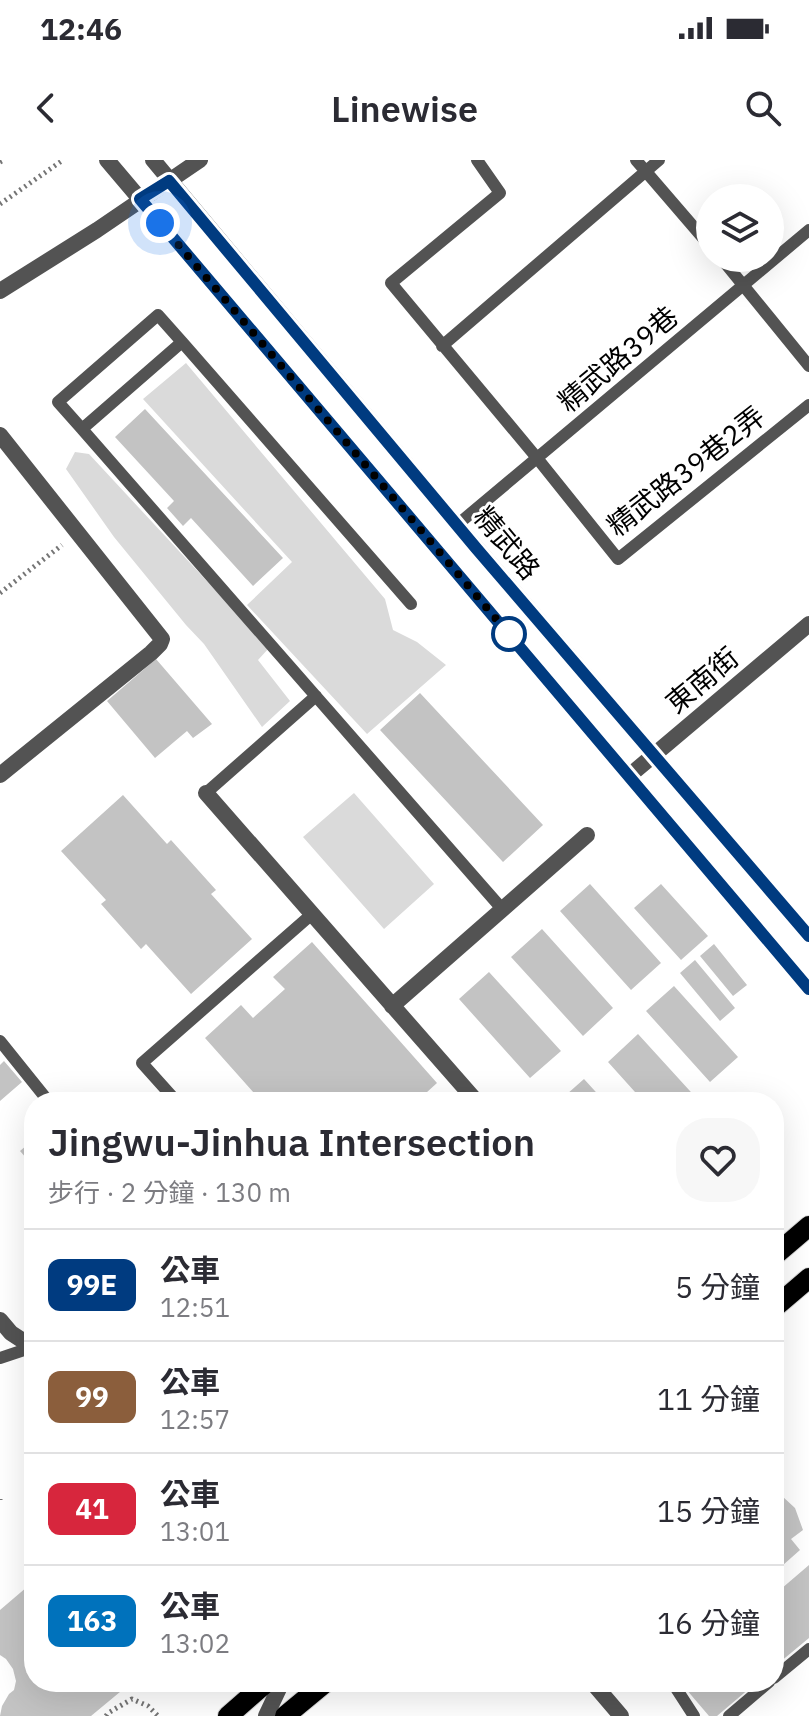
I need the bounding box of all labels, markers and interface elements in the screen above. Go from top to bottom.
text: 12:46 [40,9,122,48]
text: Linewise [331,85,478,132]
icon: back [24,86,68,130]
icon: search [741,86,785,130]
map controls [696,184,784,272]
button: layers [696,184,784,272]
your location [140,203,180,243]
street label: 精武路39巷 [550,298,685,420]
street label: 精武路39巷2弄 [599,397,772,544]
street label: 精武路 [466,499,549,587]
unlabelled marker [492,617,526,651]
street label: 東南街 [658,638,746,721]
text: Jingwu-Jinhua Intersection [48,1117,535,1166]
button: heart [676,1118,760,1202]
text: 步行 · 2 分鐘 · 130 m [48,1175,291,1209]
text: 公車 [160,1250,220,1289]
text: 99E [67,1266,117,1303]
text: 5 分鐘 [675,1267,760,1306]
text: 12:51 [160,1290,230,1324]
text: 公車 [160,1362,220,1401]
text: 99 [75,1378,109,1415]
text: 11 分鐘 [657,1379,760,1418]
text: 12:57 [160,1402,230,1436]
text: 公車 [160,1474,220,1513]
text: 41 [75,1490,109,1527]
text: 15 分鐘 [657,1491,760,1530]
text: 13:01 [160,1514,230,1548]
text: 公車 [160,1586,220,1625]
text: 163 [67,1602,117,1639]
text: 16 分鐘 [657,1603,760,1642]
text: 13:02 [160,1626,230,1660]

